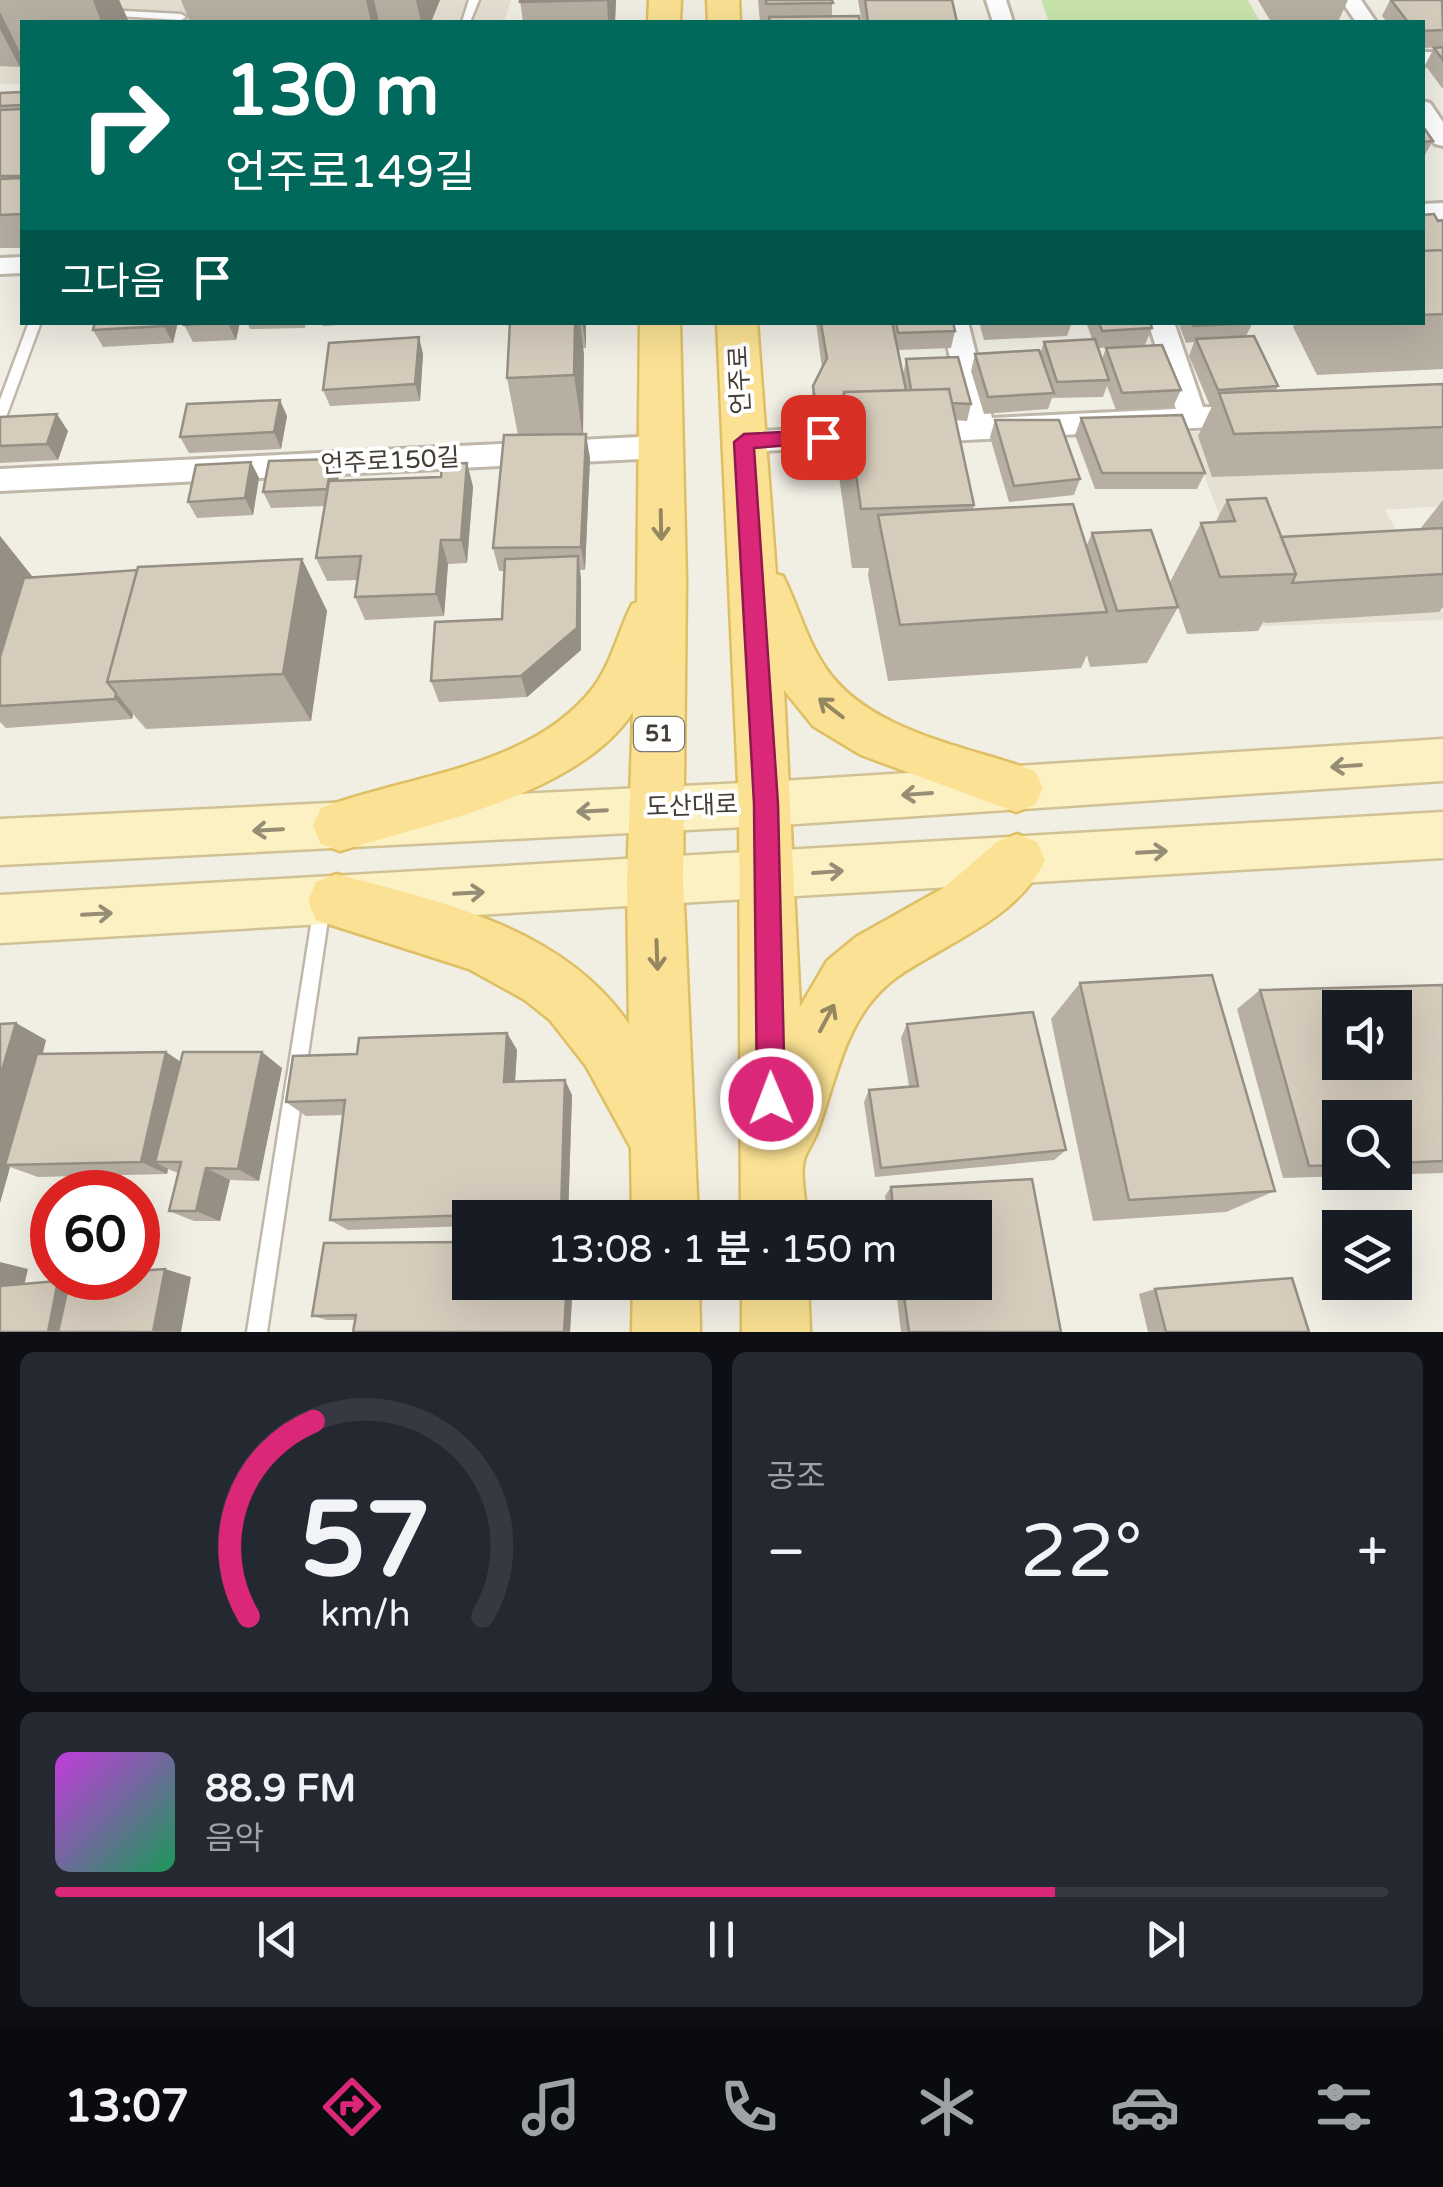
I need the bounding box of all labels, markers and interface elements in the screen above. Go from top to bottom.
text: 130 m [225,50,439,134]
icon: right [60,60,190,190]
text: 언주로149길 [225,146,475,200]
icon: arrive [185,250,240,305]
text: 그다음 [60,259,165,305]
street label: 언주로 [723,345,757,415]
pin [781,395,866,480]
icon: arrive [796,410,851,465]
street label: 언주로150길 [320,442,460,480]
one-way arrow [652,508,671,540]
one-way arrow [818,698,845,719]
road number: 51 [634,717,684,751]
one-way arrow [1330,757,1362,776]
one-way arrow [901,785,933,804]
street label: 도산대로 [645,789,739,823]
one-way arrow [577,802,609,821]
one-way arrow [252,820,284,839]
one-way arrow [1136,842,1168,861]
one-way arrow [811,862,843,881]
one-way arrow [452,883,484,902]
one-way arrow [81,904,113,923]
one-way arrow [648,938,667,970]
map controls [1322,990,1412,1300]
button: sound [1322,990,1412,1080]
one-way arrow [817,1004,837,1034]
position arrow [719,1047,823,1151]
button: search [1322,1100,1412,1190]
speed limit sign: 60 [30,1170,160,1300]
button: layers [1322,1210,1412,1300]
text: 13:08 · 1 분 · 150 m [547,1227,897,1273]
text: 공조 [767,1458,825,1496]
text: 57 [300,1479,431,1604]
text: 22° [1020,1507,1143,1597]
text: − [767,1520,806,1586]
text: + [1357,1520,1388,1586]
text: km/h [321,1593,411,1636]
text: 88.9 FM [205,1766,356,1812]
text: 음악 [205,1820,264,1858]
icon: previous [250,1912,305,1967]
icon: pause [694,1912,749,1967]
icon: next [1138,1912,1193,1967]
icon: directions [317,2072,387,2142]
icon: music [516,2072,586,2142]
icon: phone [714,2072,784,2142]
icon: climate [912,2072,982,2142]
icon: car [1110,2072,1180,2142]
icon: filters [1309,2072,1379,2142]
text: 13:07 [64,2080,189,2134]

